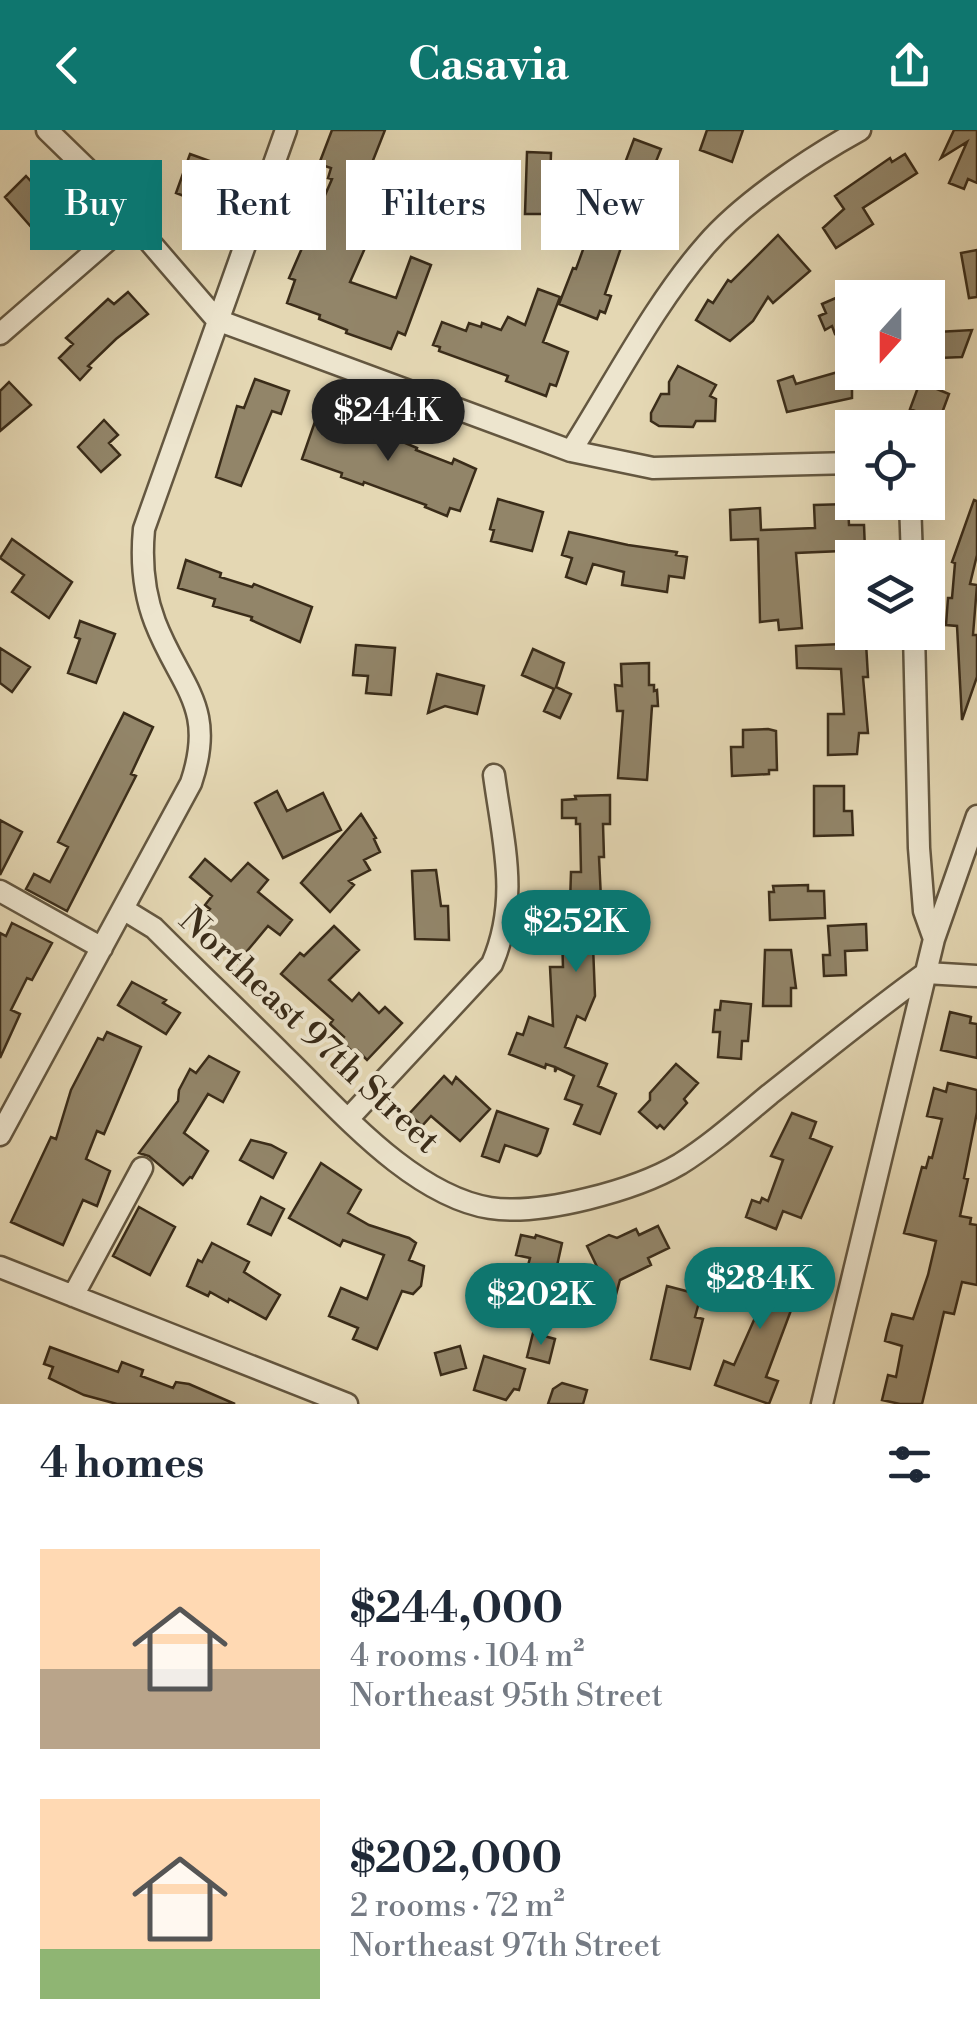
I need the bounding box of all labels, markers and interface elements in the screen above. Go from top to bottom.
text: Casavia [408,37,569,94]
icon: back [40,38,95,93]
icon: share [882,38,937,93]
chip: Buy [30,160,162,250]
chip: Rent [182,160,326,250]
chip: Filters [346,160,521,250]
chip: New [541,160,679,250]
north arrow [835,280,945,390]
map controls [835,280,945,650]
pin: $244K [318,379,458,464]
text: $244K [334,391,442,431]
button: locate [835,410,945,520]
button: layers [835,540,945,650]
pin: $252K [506,890,646,975]
street label: Northeast 97th Street [170,899,448,1163]
text: $252K [524,902,628,942]
pin: $284K [690,1247,830,1332]
text: $284K [706,1259,814,1299]
pin: $202K [471,1263,611,1348]
text: $202K [487,1275,595,1315]
icon: filters [882,1437,937,1492]
text: 4 homes [40,1438,204,1491]
text: $244,000 [350,1583,563,1636]
icon: home [120,1589,240,1709]
text: 4 rooms · 104 m² [350,1636,584,1676]
text: Northeast 95th Street [350,1676,663,1716]
text: $202,000 [350,1833,562,1886]
icon: home [120,1839,240,1959]
text: 2 rooms · 72 m² [350,1886,565,1926]
text: Northeast 97th Street [350,1926,661,1966]

